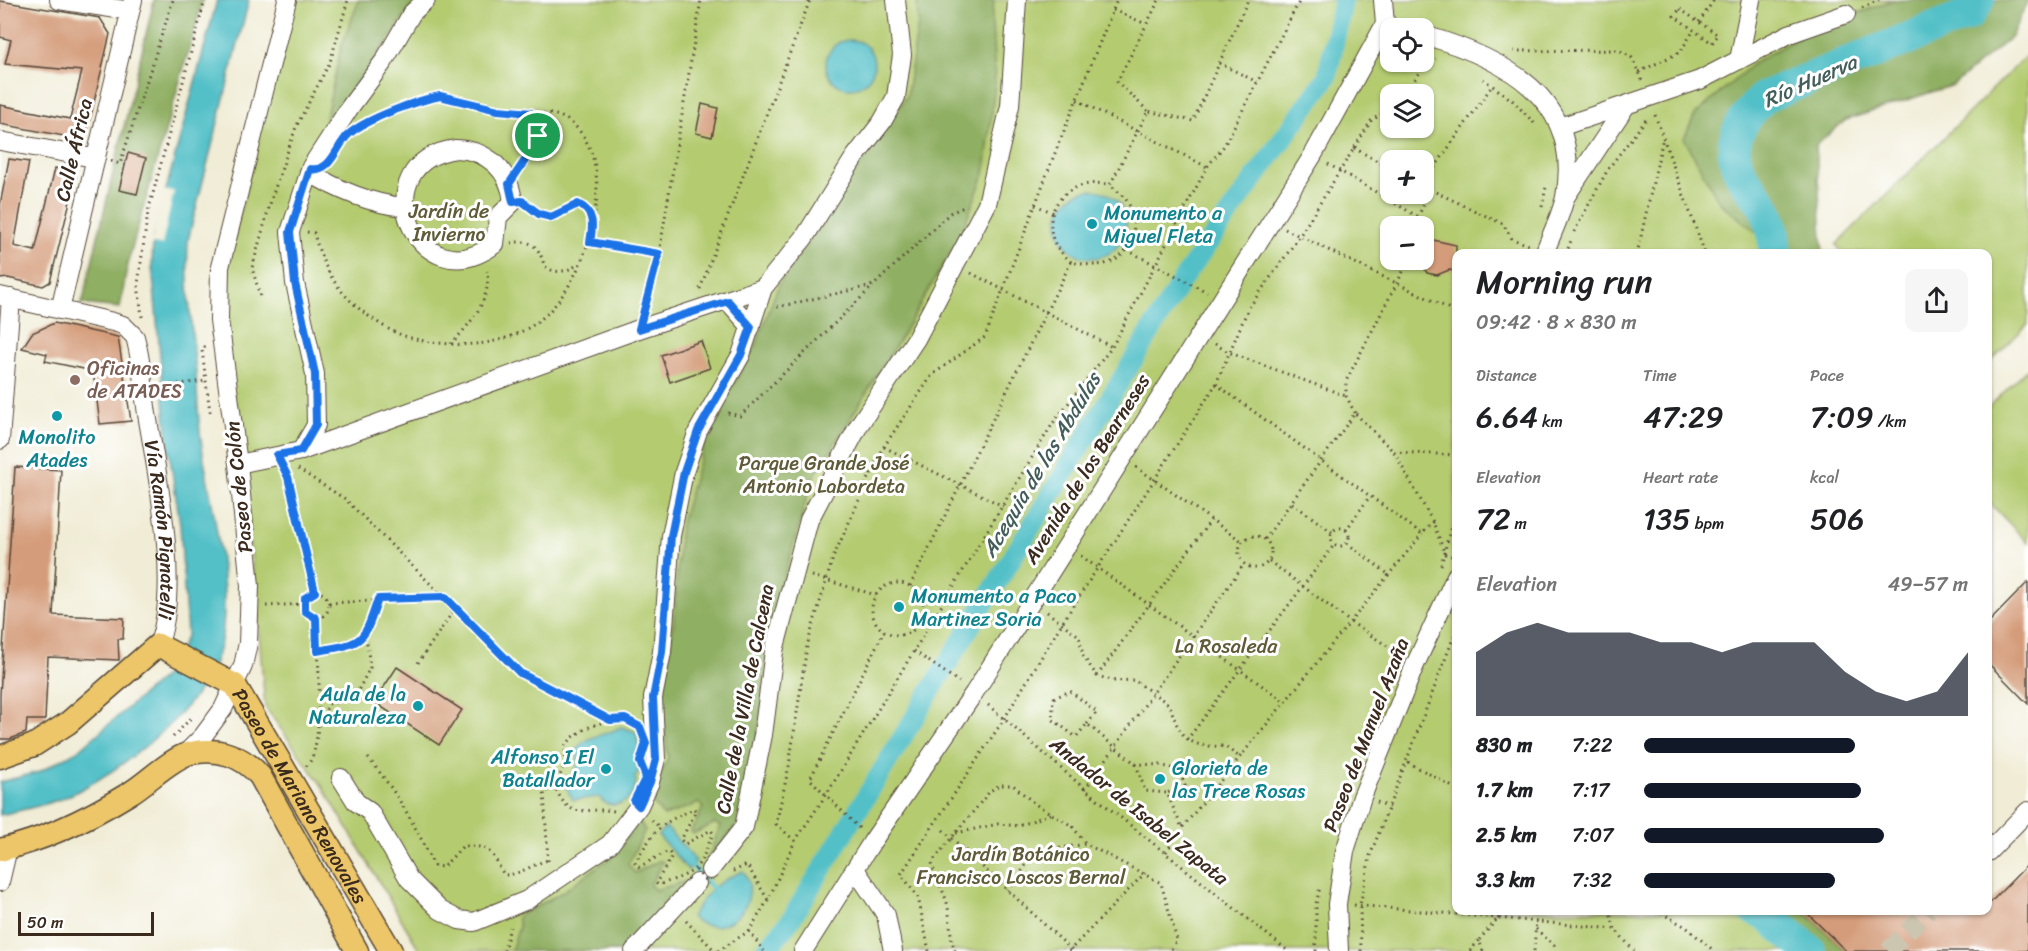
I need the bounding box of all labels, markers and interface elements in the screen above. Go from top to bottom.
map controls [1380,18,1434,270]
button: locate [1380,18,1434,72]
water label: Río Huerva [1757,43,1865,119]
button: layers [1380,84,1434,138]
street label: Calle África [45,95,103,205]
pin [512,110,563,161]
icon: arrive [521,119,554,152]
button: + [1380,150,1434,204]
park label: Jardín de Invierno [408,194,489,252]
place label: Monumento a Miguel Fleta [1104,196,1223,254]
button: − [1380,216,1434,270]
marker: Monumento a Miguel Fleta [1085,217,1099,231]
text: Morning run [1476,253,1652,311]
button: share [1905,269,1968,332]
text: 09:42 · 8 × 830 m [1476,305,1637,340]
place label: Oficinas de ATADES [87,351,182,409]
text: Distance [1476,361,1537,390]
text: Time [1643,361,1677,390]
text: Pace [1810,361,1844,390]
water label: Acequia de las Abdulas [970,363,1113,566]
street label: Avenida de los Bearneses [1014,366,1160,572]
marker: Oficinas de ATADES [68,373,82,387]
text: 6.64 [1476,390,1538,444]
text: 47:29 [1643,390,1724,444]
text: 7:09 [1810,390,1874,444]
text: km [1538,407,1563,436]
text: /km [1874,407,1906,436]
marker: Monolito Atades [50,409,64,423]
street label: Paseo de Colón [215,419,263,554]
place label: Monolito Atades [19,420,95,478]
street label: Vía Ramón Pignatelli [134,437,185,622]
park label: Parque Grande José Antonio Labordeta [739,446,909,504]
text: Elevation [1476,463,1541,492]
text: Heart rate [1643,463,1718,492]
text: kcal [1810,463,1839,492]
text: 72 [1476,492,1510,546]
text: 135 [1643,492,1691,546]
text: 506 [1810,492,1864,546]
text: m [1510,509,1527,538]
text: bpm [1691,509,1724,538]
text: Elevation [1476,567,1557,602]
text: 49–57 m [1888,567,1968,602]
place label: Monumento a Paco Martinez Soria [911,579,1077,637]
street label: Calle de la Villa de Calcena [706,581,784,817]
marker: Monumento a Paco Martinez Soria [892,600,906,614]
park label: La Rosaleda [1175,629,1278,664]
street label: Paseo de Manuel Azaña [1313,633,1419,837]
place label: Aula de la Naturaleza [309,677,407,735]
street label: Paseo de Mariano Renovales [223,681,378,911]
marker: Aula de la Naturaleza [411,699,425,713]
street label: Andador de Isabel Zapata [1041,727,1237,895]
text: 830 m [1476,728,1532,763]
text: 7:22 [1572,728,1613,763]
place label: Alfonso I El Batallador [490,740,596,798]
place label: Glorieta de las Trece Rosas [1172,751,1306,809]
marker: Alfonso I El Batallador [599,762,613,776]
marker: Glorieta de las Trece Rosas [1153,772,1167,786]
text: 1.7 km [1476,773,1533,808]
text: 7:17 [1572,773,1609,808]
text: 2.5 km [1476,818,1537,853]
text: 7:07 [1572,818,1614,853]
park label: Jardín Botánico Francisco Loscos Bernal [917,837,1127,895]
text: 3.3 km [1476,863,1535,898]
text: 7:32 [1572,863,1612,898]
text: 50 m [27,908,63,937]
scale bar [18,909,154,936]

